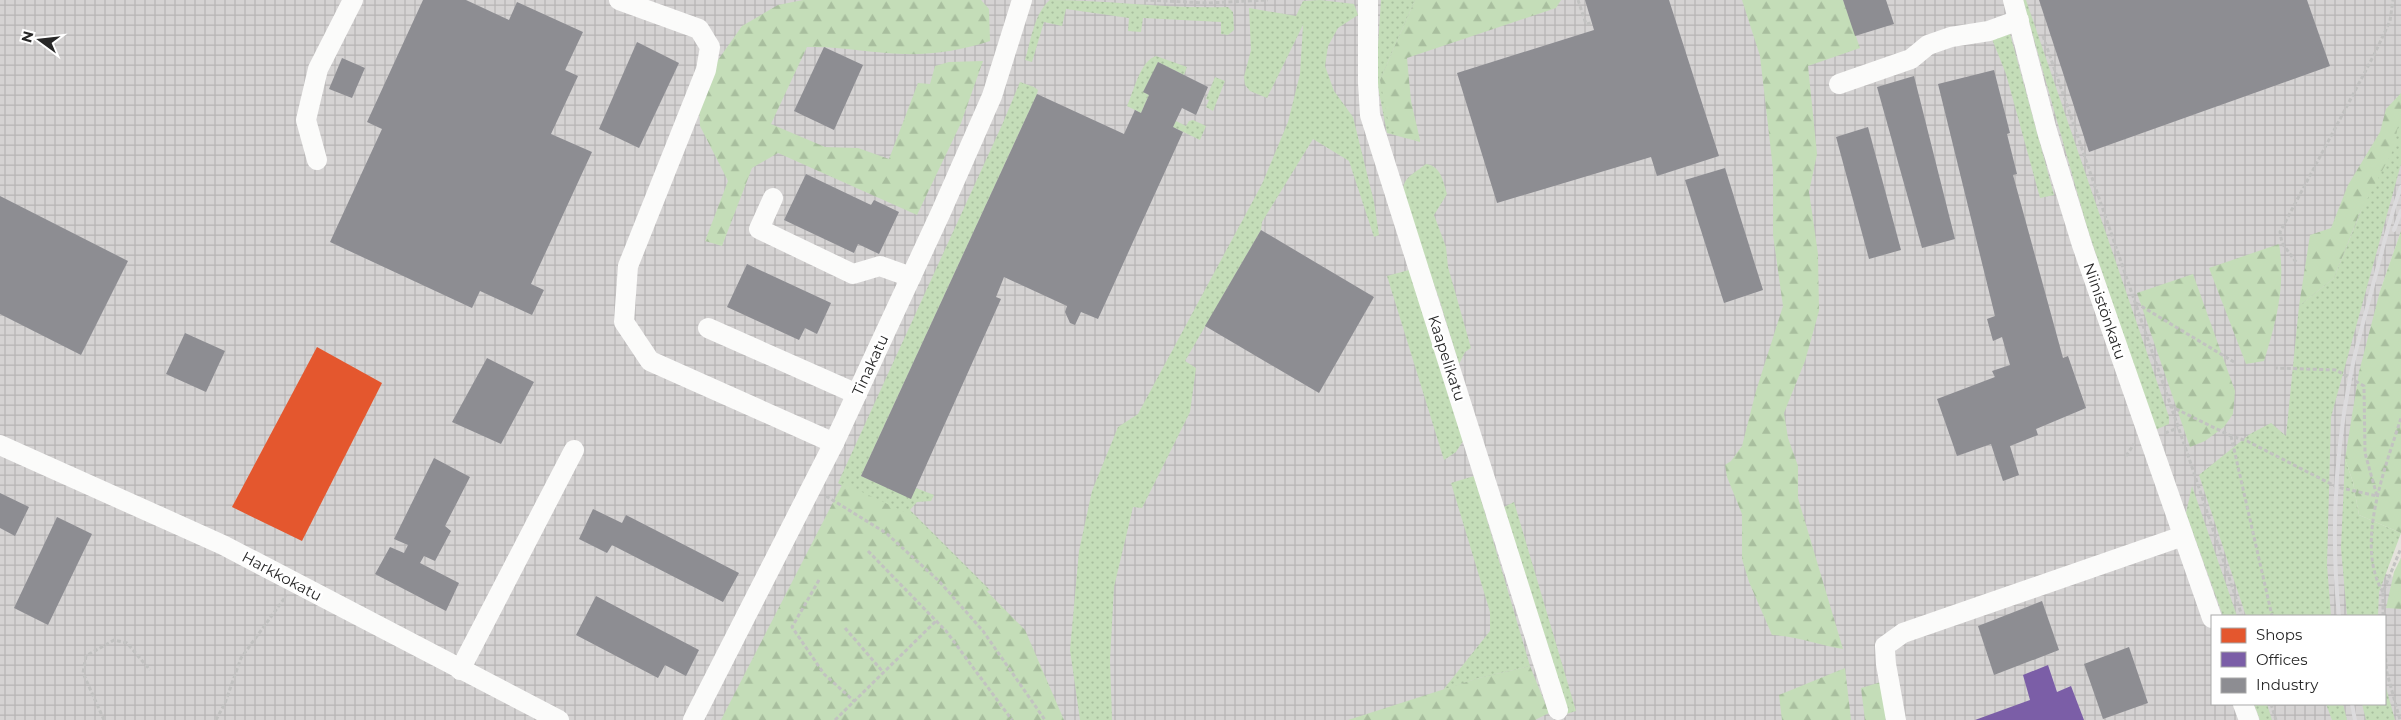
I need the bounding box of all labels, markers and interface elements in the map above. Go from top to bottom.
north arrow [15,15,65,65]
text: N [17,29,38,44]
street label: Niinistönkatu [2080,260,2130,362]
street label: Kaapelikatu [1424,313,1470,403]
street label: Tinakatu [848,331,892,399]
street label: Harkkokatu [239,547,325,605]
legend [2211,615,2386,705]
text: Shops [2256,625,2302,644]
text: Offices [2256,650,2308,669]
text: Industry [2256,675,2319,694]

